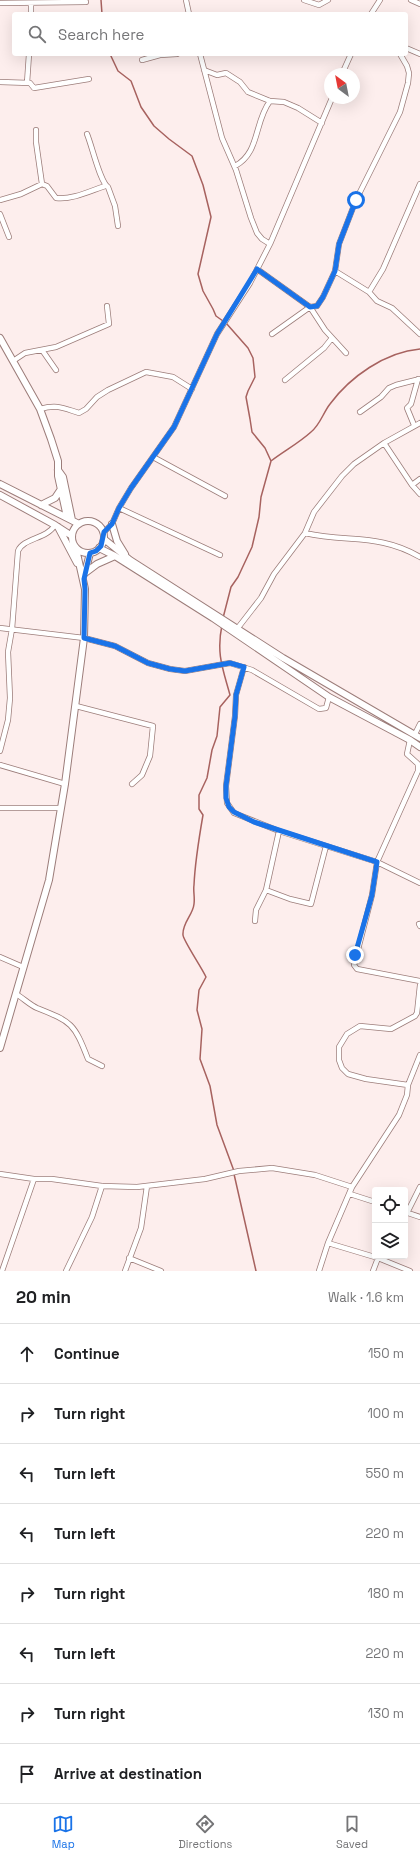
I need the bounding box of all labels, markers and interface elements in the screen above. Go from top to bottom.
search box [12,12,408,56]
icon: search [26,23,48,45]
text: Search here [58,25,144,44]
north arrow [324,68,360,104]
route start [347,191,365,209]
route end [346,946,364,964]
map controls [372,1187,408,1259]
button: locate [372,1187,408,1223]
button: layers [372,1223,408,1259]
text: 20 min [16,1286,71,1308]
text: Walk · 1.6 km [328,1289,404,1306]
icon: ahead [16,1343,38,1365]
text: Continue [54,1344,120,1363]
text: 150 m [368,1345,404,1362]
icon: right [16,1403,38,1425]
text: Turn right [54,1404,125,1423]
text: 100 m [367,1405,404,1422]
icon: left [16,1463,38,1485]
text: Turn left [54,1464,116,1483]
text: 550 m [366,1465,404,1482]
icon: left [16,1523,38,1545]
text: Turn left [54,1524,116,1543]
text: 220 m [365,1525,404,1542]
icon: right [16,1583,38,1605]
text: Turn right [54,1584,125,1603]
text: 180 m [368,1585,404,1602]
icon: left [16,1643,38,1665]
text: Turn left [54,1644,116,1663]
text: 220 m [365,1645,404,1662]
icon: right [16,1703,38,1725]
text: Turn right [54,1704,125,1723]
text: 130 m [368,1705,404,1722]
icon: arrive [16,1763,38,1785]
text: Arrive at destination [54,1764,202,1783]
tab: Map [52,1813,75,1851]
tab: Directions [178,1813,232,1851]
tab: Saved [336,1813,368,1851]

